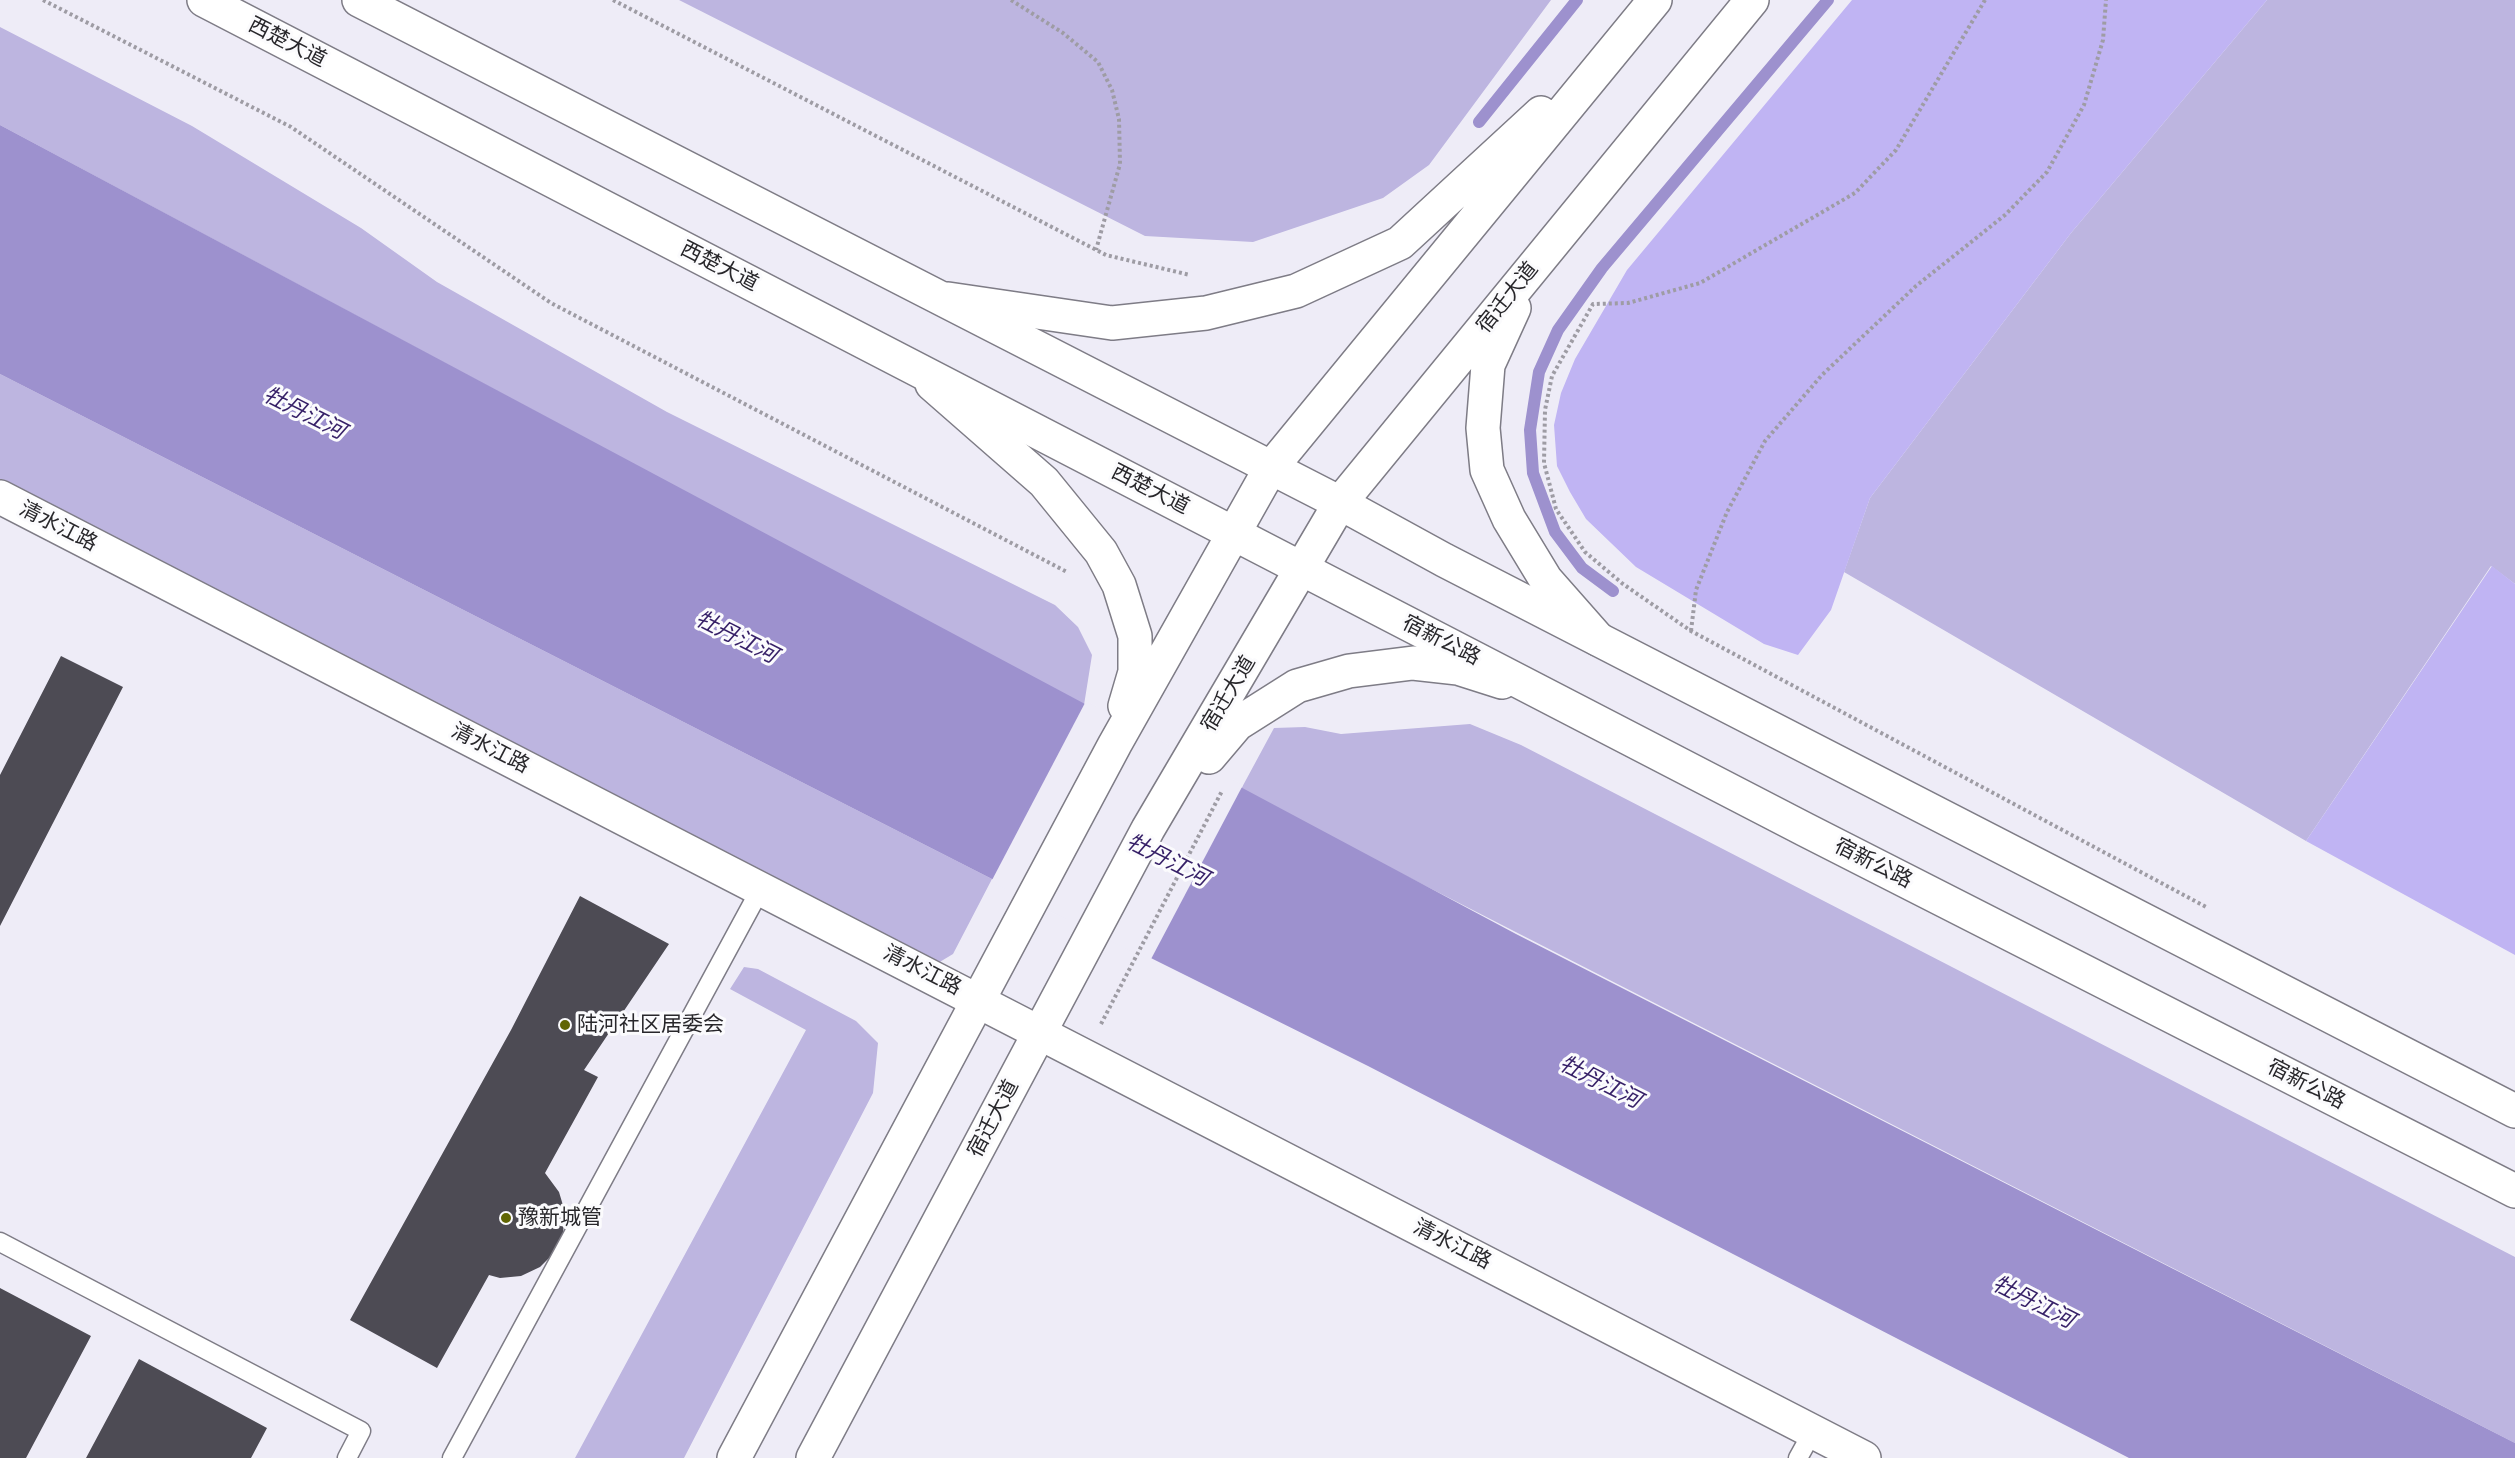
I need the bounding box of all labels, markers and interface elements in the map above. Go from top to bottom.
street label: 西楚大道 [244,13,330,73]
street label: 西楚大道 [676,237,762,297]
street label: 宿迁大道 [1472,257,1544,339]
water label: 牡丹江河 [259,382,349,446]
street label: 西楚大道 [1107,460,1193,520]
street label: 清水江路 [15,497,101,557]
water label: 牡丹江河 [691,606,781,670]
street label: 宿新公路 [1398,611,1484,671]
street label: 宿迁大道 [1197,652,1261,736]
street label: 清水江路 [447,719,533,779]
water label: 牡丹江河 [1122,829,1212,893]
street label: 宿新公路 [1830,834,1916,894]
street label: 清水江路 [879,941,965,1001]
place label: 陆河社区居委会 [577,1012,724,1038]
marker: 陆河社区居委会 [558,1018,572,1032]
water label: 牡丹江河 [1555,1051,1645,1115]
street label: 宿新公路 [2263,1055,2349,1115]
street label: 宿迁大道 [963,1076,1025,1162]
place label: 豫新城管 [518,1205,602,1231]
marker: 豫新城管 [499,1211,513,1225]
street label: 清水江路 [1409,1215,1495,1275]
water label: 牡丹江河 [1988,1271,2078,1335]

